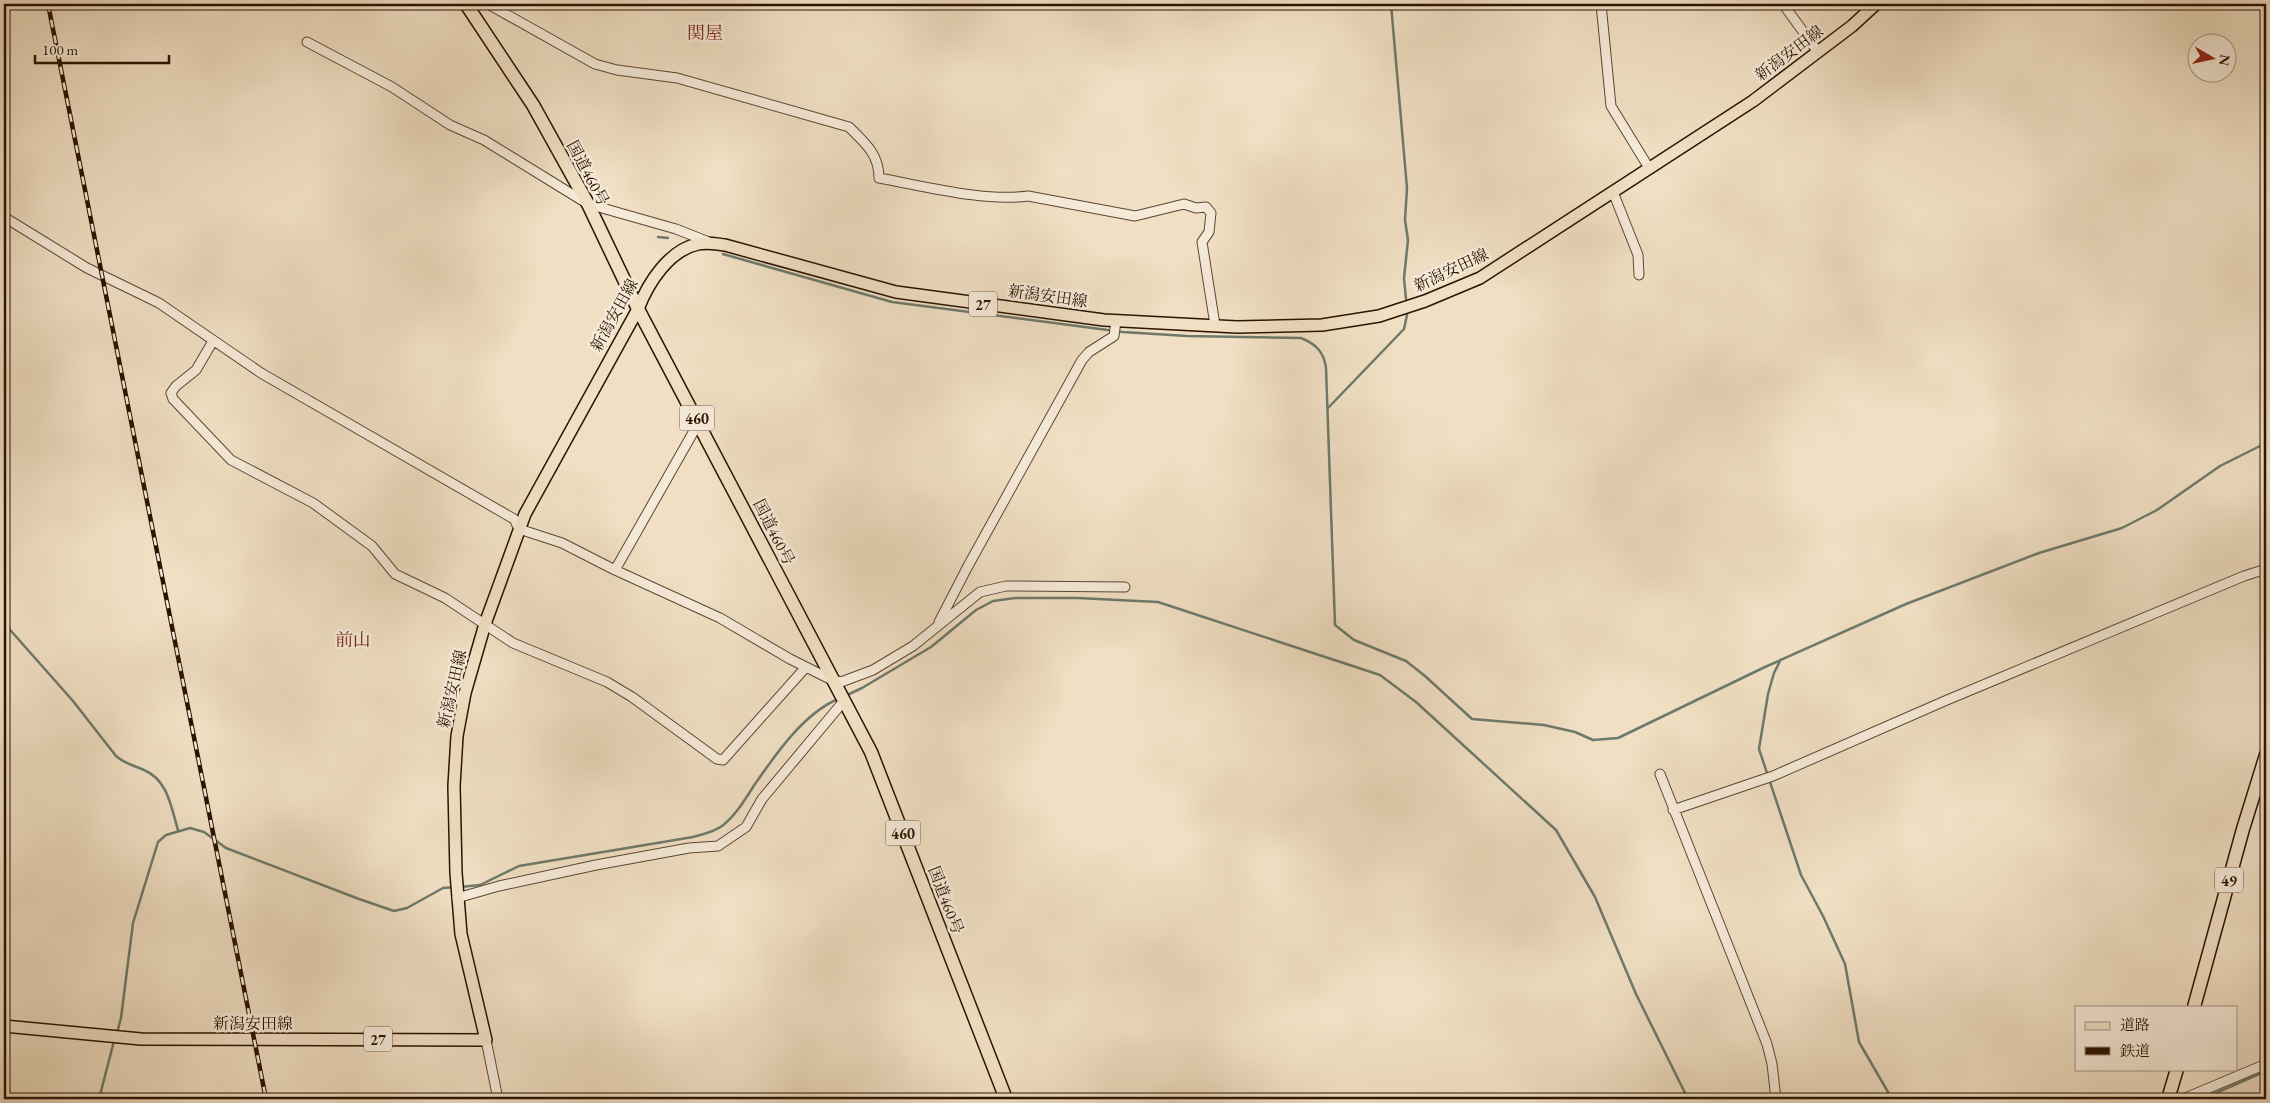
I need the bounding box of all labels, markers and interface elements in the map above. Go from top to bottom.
district label: 関屋 [687,21,723,44]
street label: 新潟安田線 [1751,21,1827,85]
scale bar [35,32,169,64]
north arrow [2188,32,2238,82]
text: 100 m [42,40,79,59]
text: N [2215,53,2235,68]
street label: 国道460号 [562,137,614,209]
street label: 新潟安田線 [1410,244,1492,296]
street label: 新潟安田線 [585,275,643,355]
street label: 新潟安田線 [1007,280,1089,312]
road number: 27 [969,292,997,316]
road number: 460 [680,406,714,430]
street label: 国道460号 [749,496,799,568]
district label: 前山 [335,628,371,651]
street label: 新潟安田線 [433,648,471,730]
road number: 460 [886,820,920,846]
street label: 国道460号 [923,863,969,937]
road number: 49 [2215,868,2243,892]
legend [2075,1006,2238,1070]
street label: 新潟安田線 [213,1013,293,1034]
text: 道路 [2120,1015,2150,1034]
road number: 27 [364,1026,392,1052]
text: 鉄道 [2120,1041,2150,1060]

